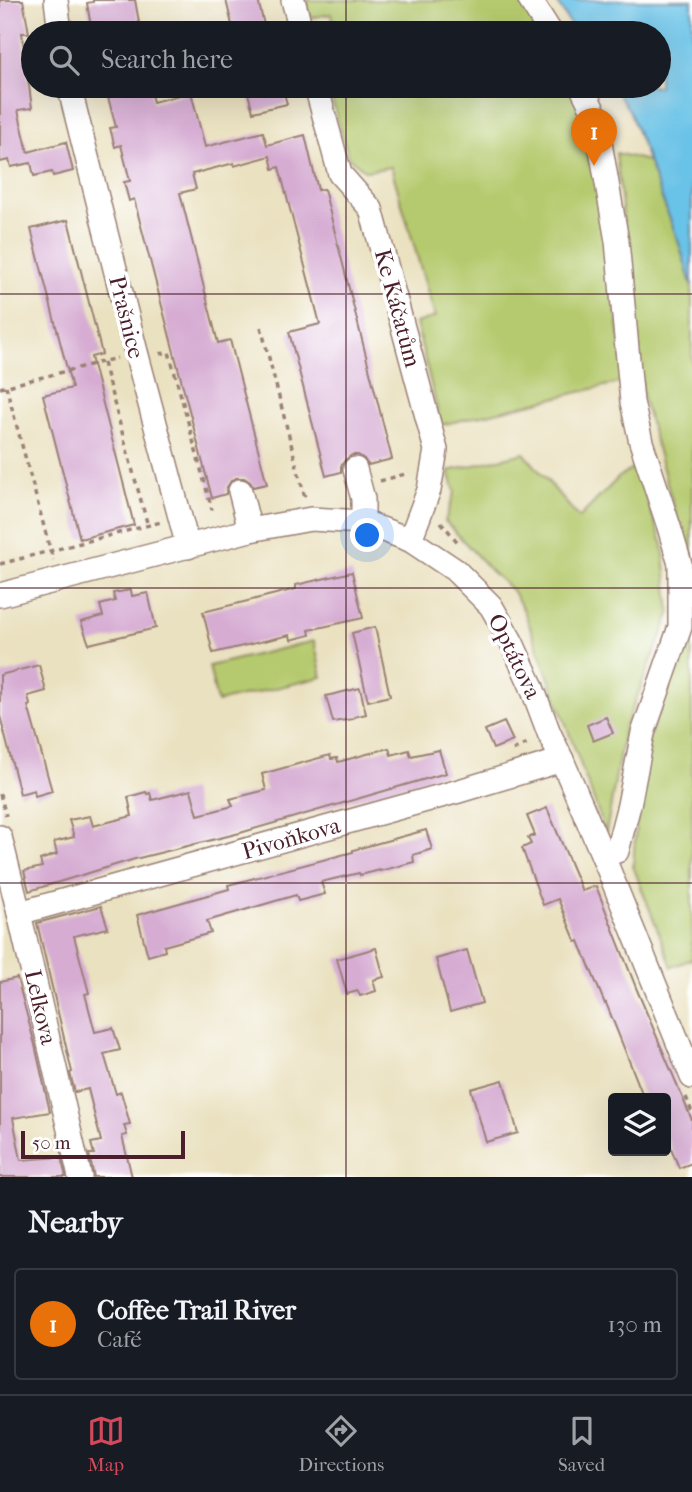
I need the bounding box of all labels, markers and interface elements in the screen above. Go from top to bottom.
search box [21,21,671,98]
icon: search [45,41,83,79]
text: Search here [101,44,233,75]
pin: 1 [571,108,617,166]
street label: Ke Káčatům [369,246,426,370]
street label: Prašnice [103,273,150,361]
your location [350,518,384,552]
street label: Optátova [482,609,547,703]
street label: Pivoňkova [239,812,344,865]
street label: Lelkova [19,967,62,1048]
map controls [608,1093,671,1156]
button: layers [608,1093,671,1156]
scale bar [21,1128,186,1160]
text: 50 m [32,1132,71,1154]
text: Nearby [28,1205,123,1240]
text: Coffee Trail River [97,1295,296,1326]
text: 1 [49,1311,57,1338]
text: 130 m [608,1311,662,1338]
text: Café [97,1326,142,1353]
tab: Map [87,1412,125,1476]
tab: Directions [299,1412,384,1476]
tab: Saved [558,1412,605,1476]

